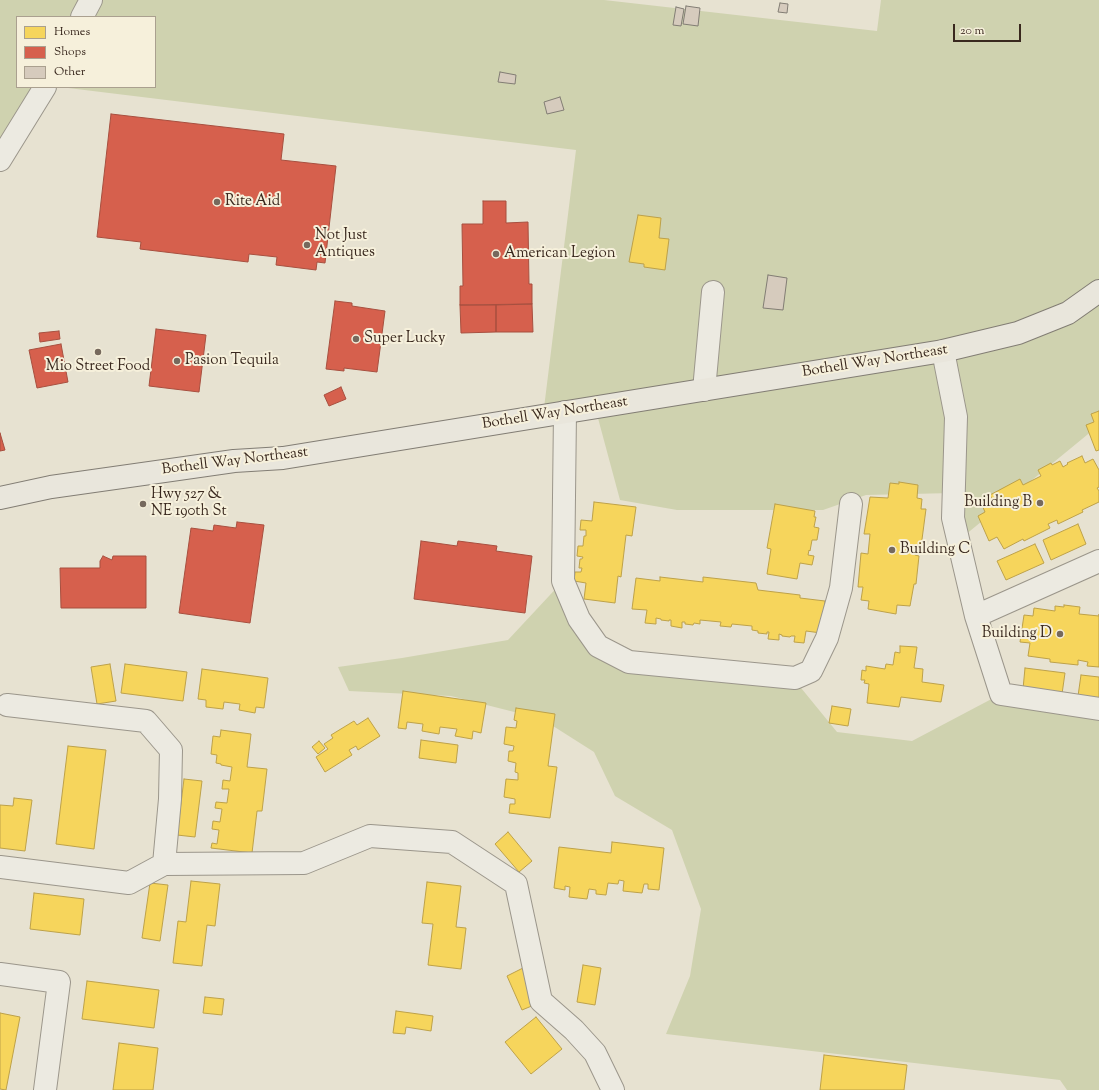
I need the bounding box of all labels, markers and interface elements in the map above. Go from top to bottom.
legend [16,16,156,88]
scale bar [955,16,1023,42]
text: 20 m [960,22,984,40]
text: Homes [54,23,90,41]
text: Shops [54,43,86,61]
text: Other [54,63,85,81]
place label: Rite Aid [225,193,280,211]
marker: Rite Aid [212,197,222,207]
place label: Not Just Antiques [315,227,375,262]
marker: Not Just Antiques [302,240,312,250]
place label: American Legion [504,245,616,263]
marker: American Legion [491,249,501,259]
place label: Super Lucky [364,330,445,348]
marker: Super Lucky [351,334,361,344]
street label: Bothell Way Northeast [801,342,949,382]
marker: Mio Street Food [93,347,103,357]
place label: Pasion Tequila [185,352,279,370]
marker: Pasion Tequila [172,356,182,366]
place label: Mio Street Food [46,358,150,376]
street label: Bothell Way Northeast [481,394,629,434]
street label: Bothell Way Northeast [161,444,309,480]
place label: Hwy 527 & NE 190th St [151,486,227,521]
place label: Building B [964,494,1032,512]
marker: Building B [1035,498,1045,508]
marker: Hwy 527 & NE 190th St [138,499,148,509]
place label: Building C [900,541,970,559]
marker: Building C [887,545,897,555]
place label: Building D [982,625,1052,643]
marker: Building D [1055,629,1065,639]

